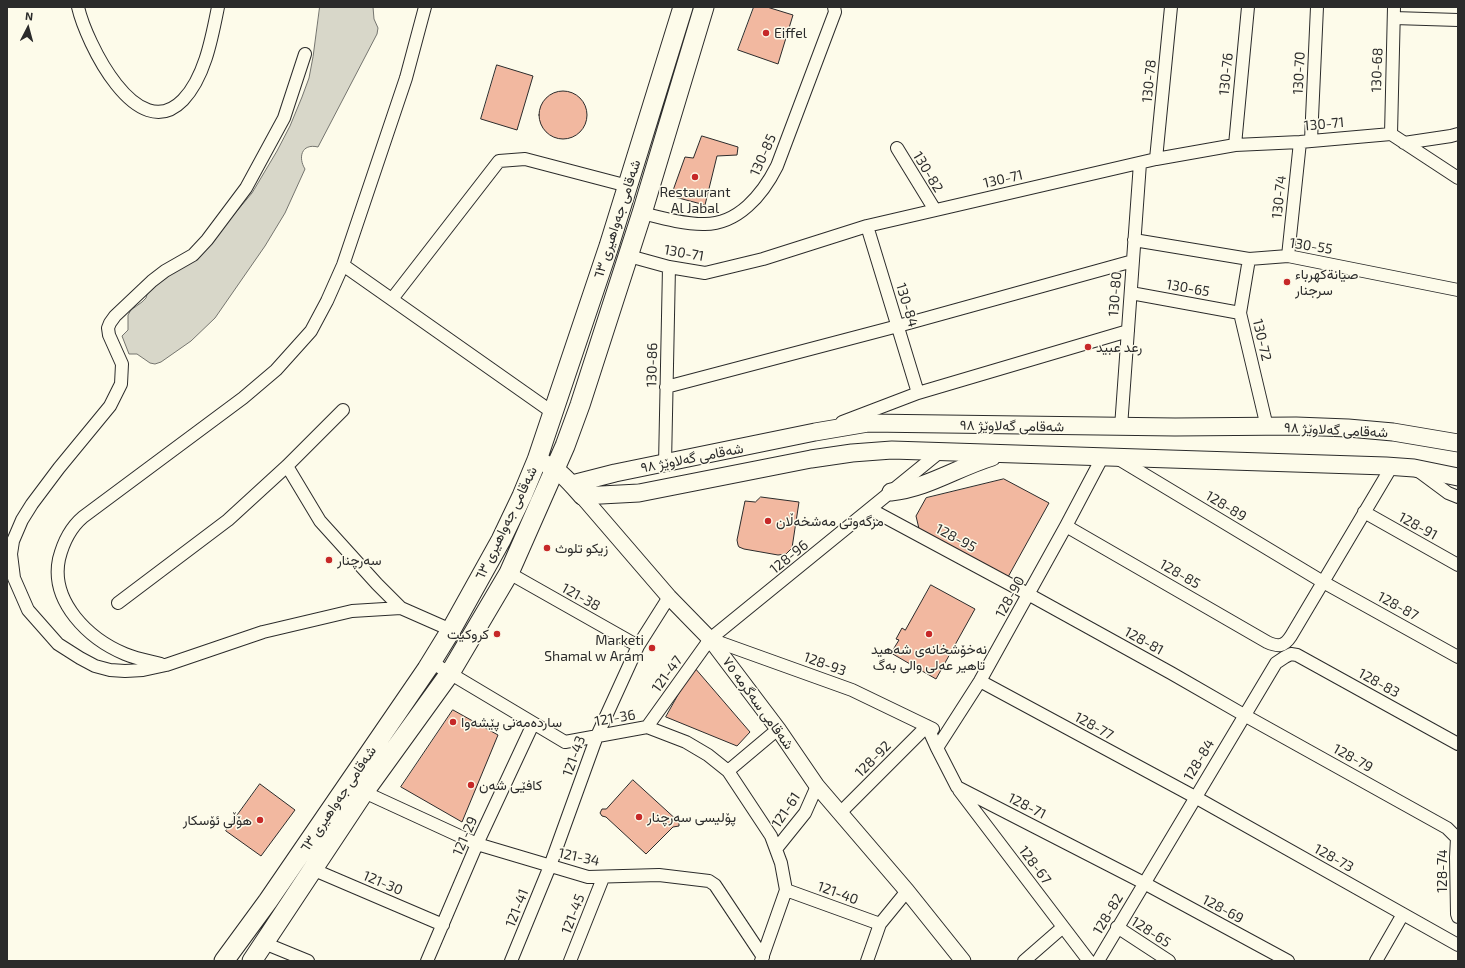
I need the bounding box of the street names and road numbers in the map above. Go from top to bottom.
street label: 130-68 [1368,47,1386,93]
street label: 130-70 [1289,51,1309,95]
street label: 130-76 [1215,52,1237,96]
street label: 130-78 [1138,59,1160,103]
street label: 130-71 [1303,114,1345,134]
street label: 130-85 [746,131,780,179]
street label: 130-82 [909,149,947,195]
street label: شەقامی جەواهیری ٦٣ [590,157,644,281]
street label: 130-71 [982,166,1024,192]
street label: 130-74 [1268,175,1290,219]
street label: 130-55 [1288,234,1334,258]
street label: 130-71 [663,241,705,265]
street label: 130-80 [1105,271,1125,317]
street label: 130-65 [1165,276,1211,300]
street label: 130-84 [892,281,922,329]
street label: 130-72 [1249,317,1275,363]
street label: 130-86 [643,343,661,387]
street label: شەقامی گەلاوێژ ٩٨ [960,417,1064,435]
street label: شەقامی گەلاوێژ ٩٨ [1283,419,1389,441]
street label: شەقامی گەلاوێژ ٩٨ [639,440,745,476]
street label: شەقامی جەواهیری ٦٣ [471,464,541,582]
street label: 128-89 [1203,487,1249,525]
street label: 128-91 [1396,509,1440,543]
street label: 128-95 [933,520,979,556]
street label: 128-96 [767,537,811,577]
street label: 128-85 [1157,556,1203,592]
street label: 128-90 [992,573,1028,621]
street label: 121-38 [559,580,603,614]
street label: 128-87 [1375,588,1421,624]
street label: 128-81 [1121,623,1167,659]
street label: 128-93 [801,649,849,679]
street label: 121-47 [648,652,686,696]
street label: شەقامی سەگرمە ٧٥ [719,653,797,753]
street label: 128-83 [1355,665,1403,701]
street label: 121-36 [593,706,637,730]
street label: 128-77 [1072,708,1116,744]
street label: 121-43 [559,734,589,778]
street label: 128-84 [1180,736,1218,784]
street label: 128-92 [851,737,895,781]
street label: 128-79 [1330,740,1376,776]
street label: شەقامی جەواهیری ٦٣ [296,743,380,855]
street label: 121-61 [768,789,804,831]
street label: 128-71 [1005,789,1049,823]
street label: 121-29 [449,814,481,858]
street label: 128-73 [1311,840,1357,876]
street label: 128-67 [1015,843,1055,887]
street label: 121-34 [557,844,601,870]
street label: 128-74 [1434,849,1450,893]
street label: 121-30 [361,867,405,899]
street label: 121-40 [815,878,861,908]
street label: 121-41 [502,887,532,929]
street label: 128-82 [1089,891,1127,937]
street label: 128-69 [1200,891,1246,927]
street label: 121-45 [558,892,588,936]
street label: 128-65 [1128,913,1174,951]

